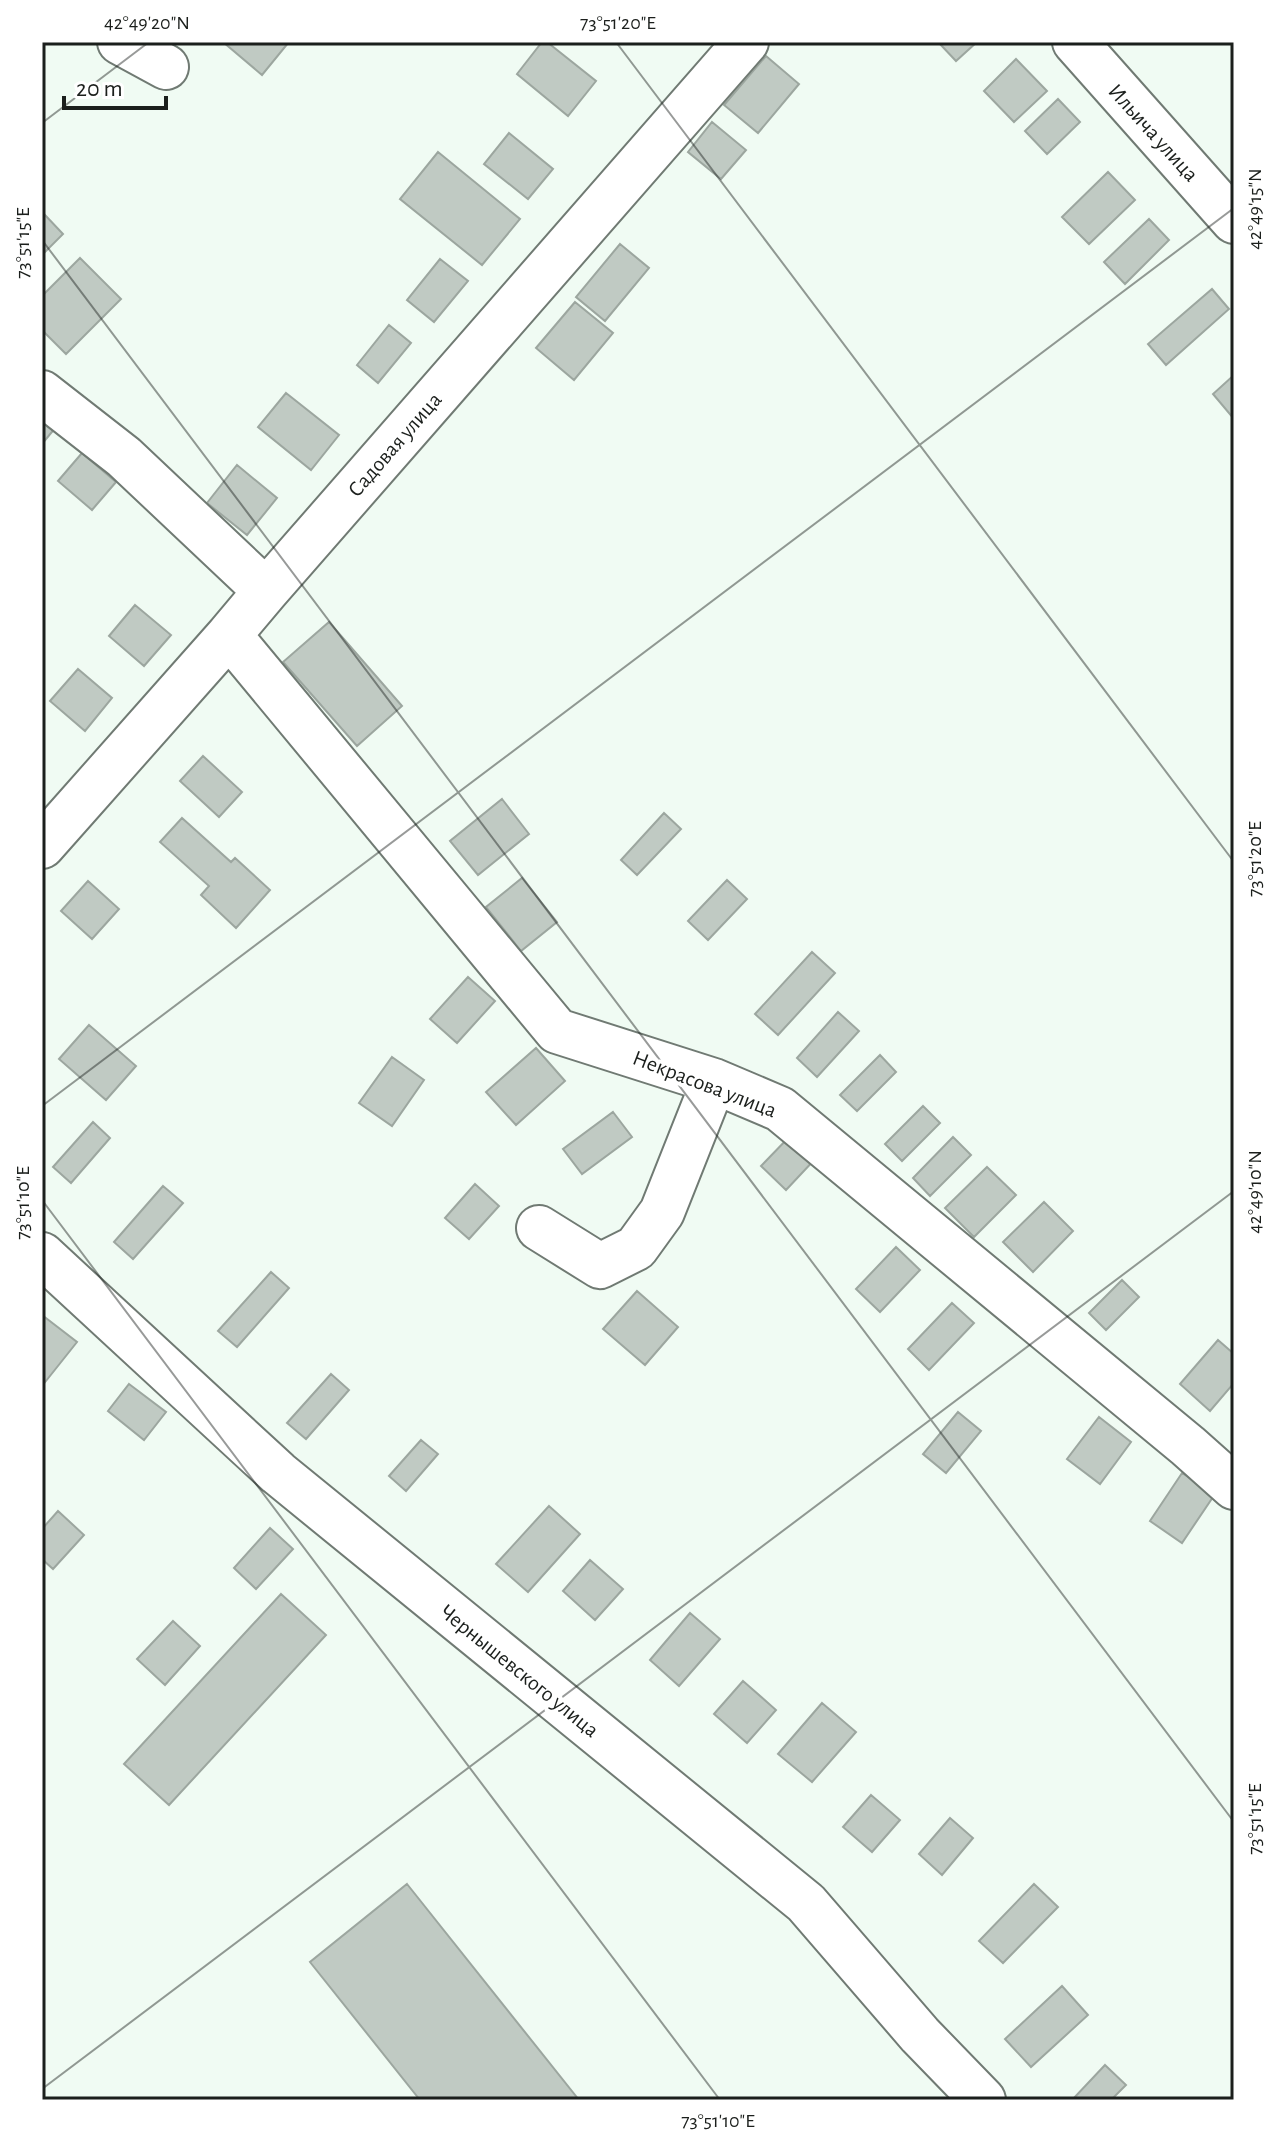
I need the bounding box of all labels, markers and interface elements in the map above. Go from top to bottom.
text: 42°49'20"N [104,13,190,33]
text: 73°51'20"E [580,13,656,33]
scale bar [64,60,166,110]
text: 20 m [76,77,123,101]
street label: Ильича улица [1104,80,1202,186]
text: 42°49'15"N [1245,168,1265,250]
text: 73°51'15"E [13,207,33,279]
street label: Садовая улица [344,388,446,501]
text: 73°51'20"E [1245,821,1265,897]
street label: Некрасова улица [630,1046,780,1121]
text: 42°49'10"N [1245,1150,1265,1234]
text: 73°51'10"E [13,1166,33,1240]
street label: Чернышевского улица [436,1600,603,1741]
text: 73°51'15"E [1245,1783,1265,1855]
text: 73°51'10"E [681,2111,755,2131]

